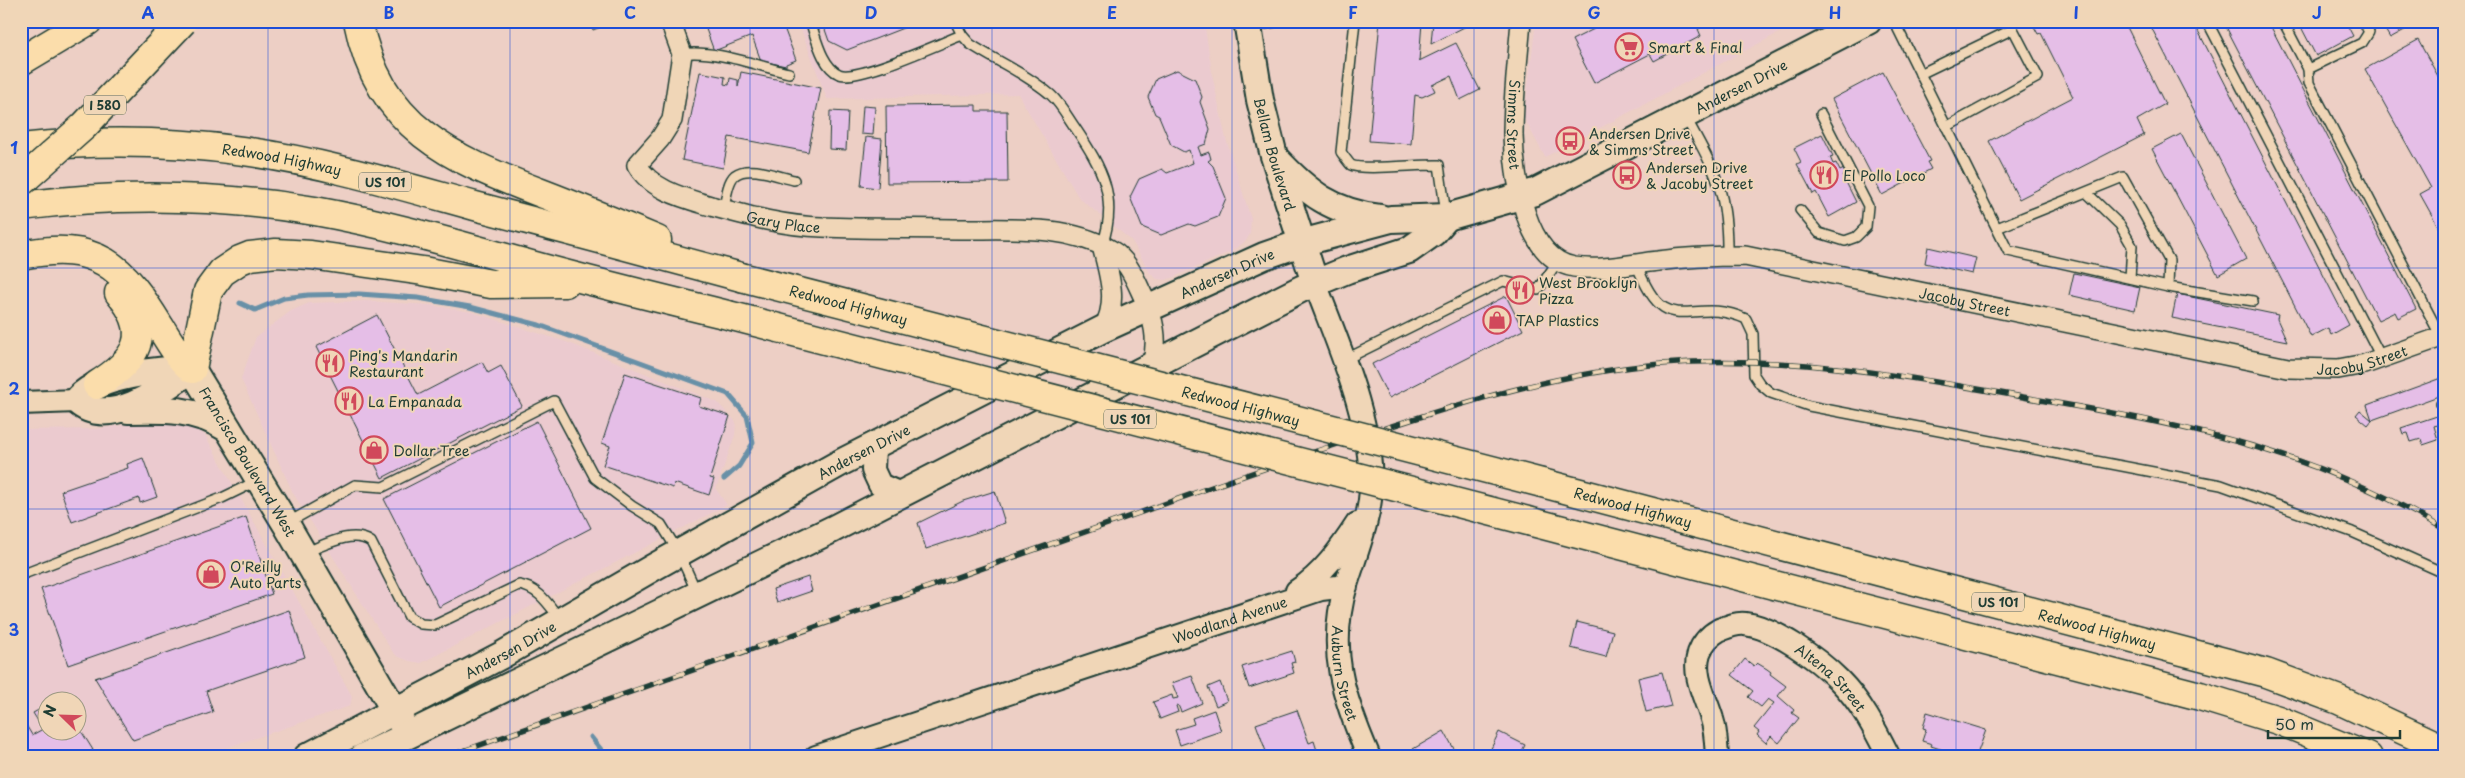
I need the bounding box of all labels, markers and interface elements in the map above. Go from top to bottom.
text: A [142,0,155,24]
text: B [384,0,395,24]
text: C [624,0,636,24]
text: D [865,0,877,24]
text: E [1107,0,1117,24]
text: F [1348,0,1358,24]
text: G [1587,0,1601,24]
text: H [1829,0,1841,24]
text: I [2073,0,2079,24]
text: J [2312,0,2322,24]
supermarket icon: Smart & Final [1614,32,1644,62]
place label: Smart & Final [1648,37,1742,58]
street label: Andersen Drive [1691,54,1791,119]
street label: Simms Street [1502,79,1526,171]
street label: Bellam Boulevard [1249,95,1302,214]
road number: I 580 [84,96,126,114]
place label: Andersen Drive & Simms Street [1589,123,1694,160]
bus stop icon: Andersen Drive & Simms Street [1555,126,1585,156]
text: 1 [10,135,18,159]
street label: Redwood Highway [221,138,344,180]
place label: Andersen Drive & Jacoby Street [1646,157,1753,194]
bus stop icon: Andersen Drive & Jacoby Street [1612,160,1642,190]
restaurant icon: El Pollo Loco [1809,160,1839,190]
place label: El Pollo Loco [1843,165,1926,186]
road number: US 101 [359,172,411,192]
street label: Gary Place [744,205,821,237]
street label: Andersen Drive [1176,243,1277,303]
place label: West Brooklyn Pizza [1539,272,1638,309]
restaurant icon: West Brooklyn Pizza [1505,275,1535,305]
street label: Redwood Highway [787,279,910,330]
street label: Jacoby Street [1917,282,2013,321]
shop icon: TAP Plastics [1482,305,1512,335]
place label: TAP Plastics [1516,310,1599,331]
street label: Jacoby Street [2317,339,2410,380]
place label: Ping's Mandarin Restaurant [349,345,458,382]
restaurant icon: Ping's Mandarin Restaurant [315,348,345,378]
text: 2 [8,376,20,400]
street label: Redwood Highway [1179,380,1302,431]
street label: Francisco Boulevard West [194,382,302,541]
restaurant icon: La Empanada [334,386,364,416]
place label: La Empanada [368,391,462,412]
road number: US 101 [1104,409,1156,428]
street label: Andersen Drive [813,419,913,484]
shop icon: Dollar Tree [359,435,389,465]
place label: Dollar Tree [393,440,470,461]
street label: Redwood Highway [1572,481,1694,532]
place label: O'Reilly Auto Parts [230,556,302,593]
shop icon: O'Reilly Auto Parts [196,559,226,589]
street label: Woodland Avenue [1170,590,1290,648]
road number: US 101 [1972,592,2024,612]
street label: Redwood Highway [2036,603,2159,654]
street label: Andersen Drive [461,616,560,683]
text: 3 [9,617,19,641]
street label: Auburn Street [1327,625,1364,724]
street label: Altena Street [1791,638,1872,716]
north arrow [38,690,88,740]
text: N [38,702,61,720]
scale bar [2268,708,2400,740]
text: 50 m [2275,712,2314,735]

